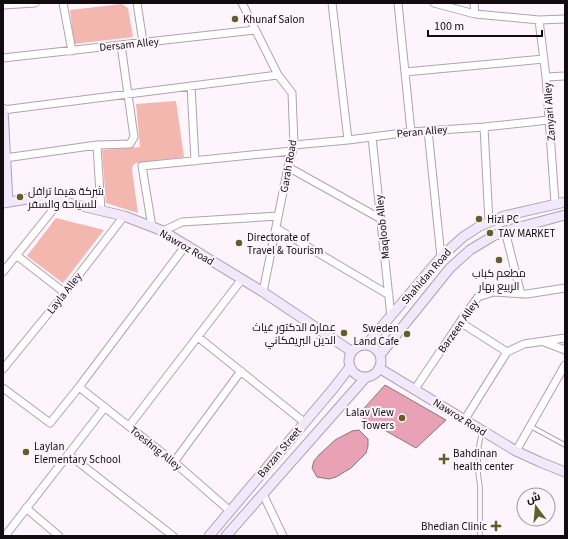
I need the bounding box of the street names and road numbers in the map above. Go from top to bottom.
street label: Dersam Alley [99,34,160,55]
street label: Zanyari Alley [540,82,559,142]
street label: Peran Alley [396,122,448,141]
street label: Garah Road [276,139,301,194]
street label: Maqloob Alley [372,194,393,260]
street label: Nawroz Road [157,226,217,269]
street label: Shahidan Road [398,245,455,308]
street label: Layla Alley [43,269,85,317]
street label: Barzeen Alley [435,297,482,356]
street label: Nawroz Road [430,395,489,440]
street label: Toeshng Alley [126,423,185,474]
street label: Barzan Street [254,424,305,481]

